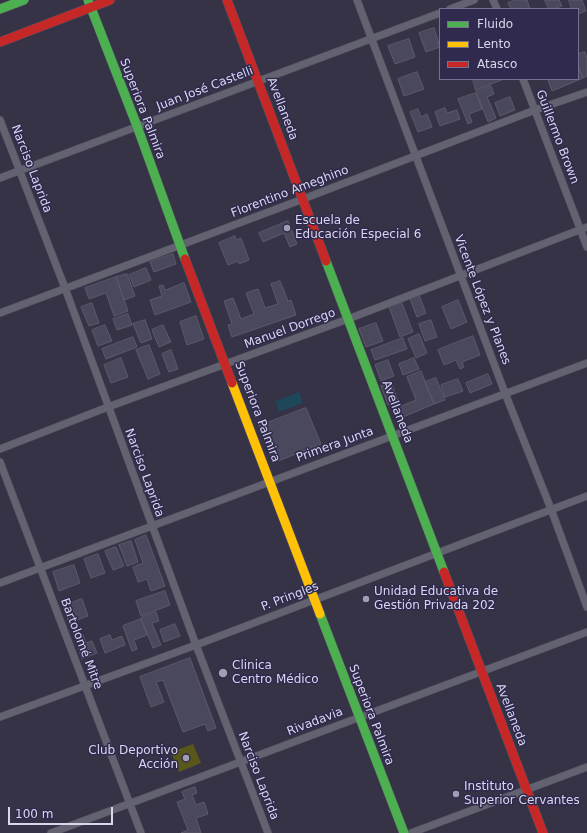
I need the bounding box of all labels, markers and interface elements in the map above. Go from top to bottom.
legend [439,8,579,80]
text: Fluido [477,17,513,31]
text: Lento [477,37,511,51]
street label: Superiora Palmira [116,57,168,161]
text: Atasco [477,57,517,71]
street label: Juan José Castelli [155,64,255,114]
street label: Avellaneda [263,76,301,142]
street label: Guillermo Brown [532,88,582,186]
street label: Narciso Laprida [8,123,54,215]
street label: Florentino Ameghino [229,163,351,221]
place label: Escuela de Educación Especial 6 [295,214,421,242]
marker: Escuela de Educación Especial 6 [282,223,292,233]
street label: Vicente López y Planes [451,233,513,367]
street label: Manuel Dorrego [243,306,337,352]
street label: Superiora Palmira [231,360,283,464]
street label: Avellaneda [378,379,416,445]
street label: Primera Junta [294,424,376,466]
street label: Narciso Laprida [121,427,167,519]
street label: P. Pringles [259,579,321,615]
place label: Unidad Educativa de Gestión Privada 202 [374,585,498,613]
marker: Unidad Educativa de Gestión Privada 202 [361,594,371,604]
street label: Bartolomé Mitre [57,596,105,692]
place label: Clinica Centro Médico [232,659,319,687]
street label: Superiora Palmira [345,663,397,767]
marker: Clinica Centro Médico [217,667,229,679]
street label: Avellaneda [492,682,530,748]
street label: Rivadavia [285,705,345,739]
street label: Narciso Laprida [235,730,281,822]
place label: Club Deportivo Acción [88,744,178,772]
marker: Club Deportivo Acción [181,753,191,763]
place label: Instituto Superior Cervantes [464,780,580,808]
marker: Instituto Superior Cervantes [451,789,461,799]
scale bar [10,799,115,825]
text: 100 m [15,807,53,821]

